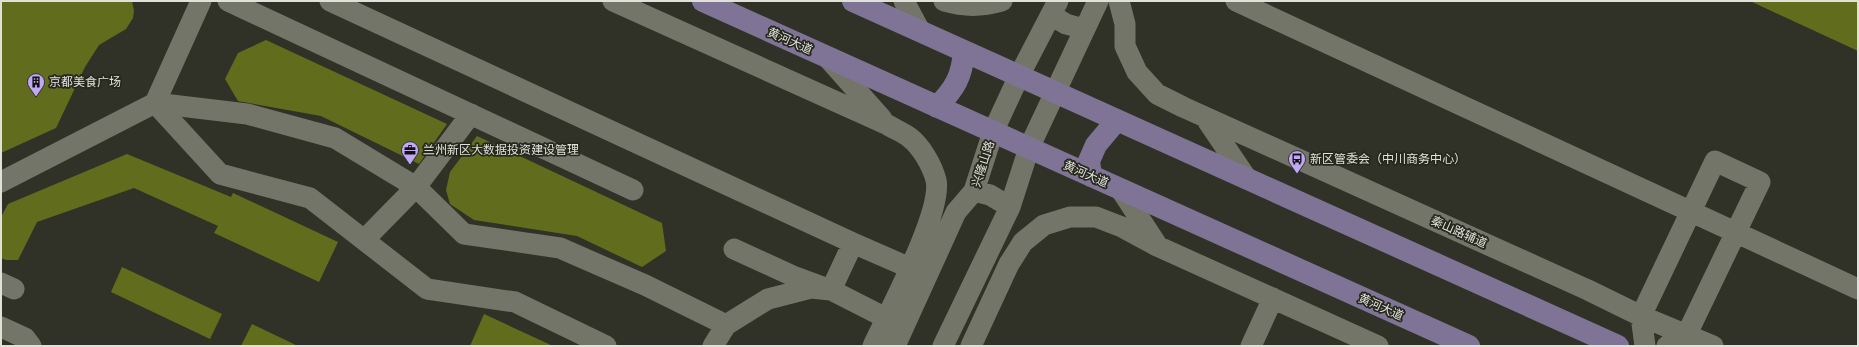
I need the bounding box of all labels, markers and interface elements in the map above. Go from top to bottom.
street label: 黄河大道 [765,24,815,58]
building icon: 京都美食广场 [26,72,46,97]
place label: 京都美食广场 [49,74,121,90]
street label: 兴隆山路 [968,139,998,189]
office icon: 兰州新区大数据投资建设管理 [400,140,420,165]
place label: 兰州新区大数据投资建设管理 [423,142,579,158]
bus stop icon: 新区管委会（中川商务中心） [1287,149,1307,174]
place label: 新区管委会（中川商务中心） [1310,151,1466,167]
street label: 黄河大道 [1061,157,1111,191]
street label: 秦山路辅道 [1428,212,1490,252]
street label: 黄河大道 [1356,290,1406,324]

